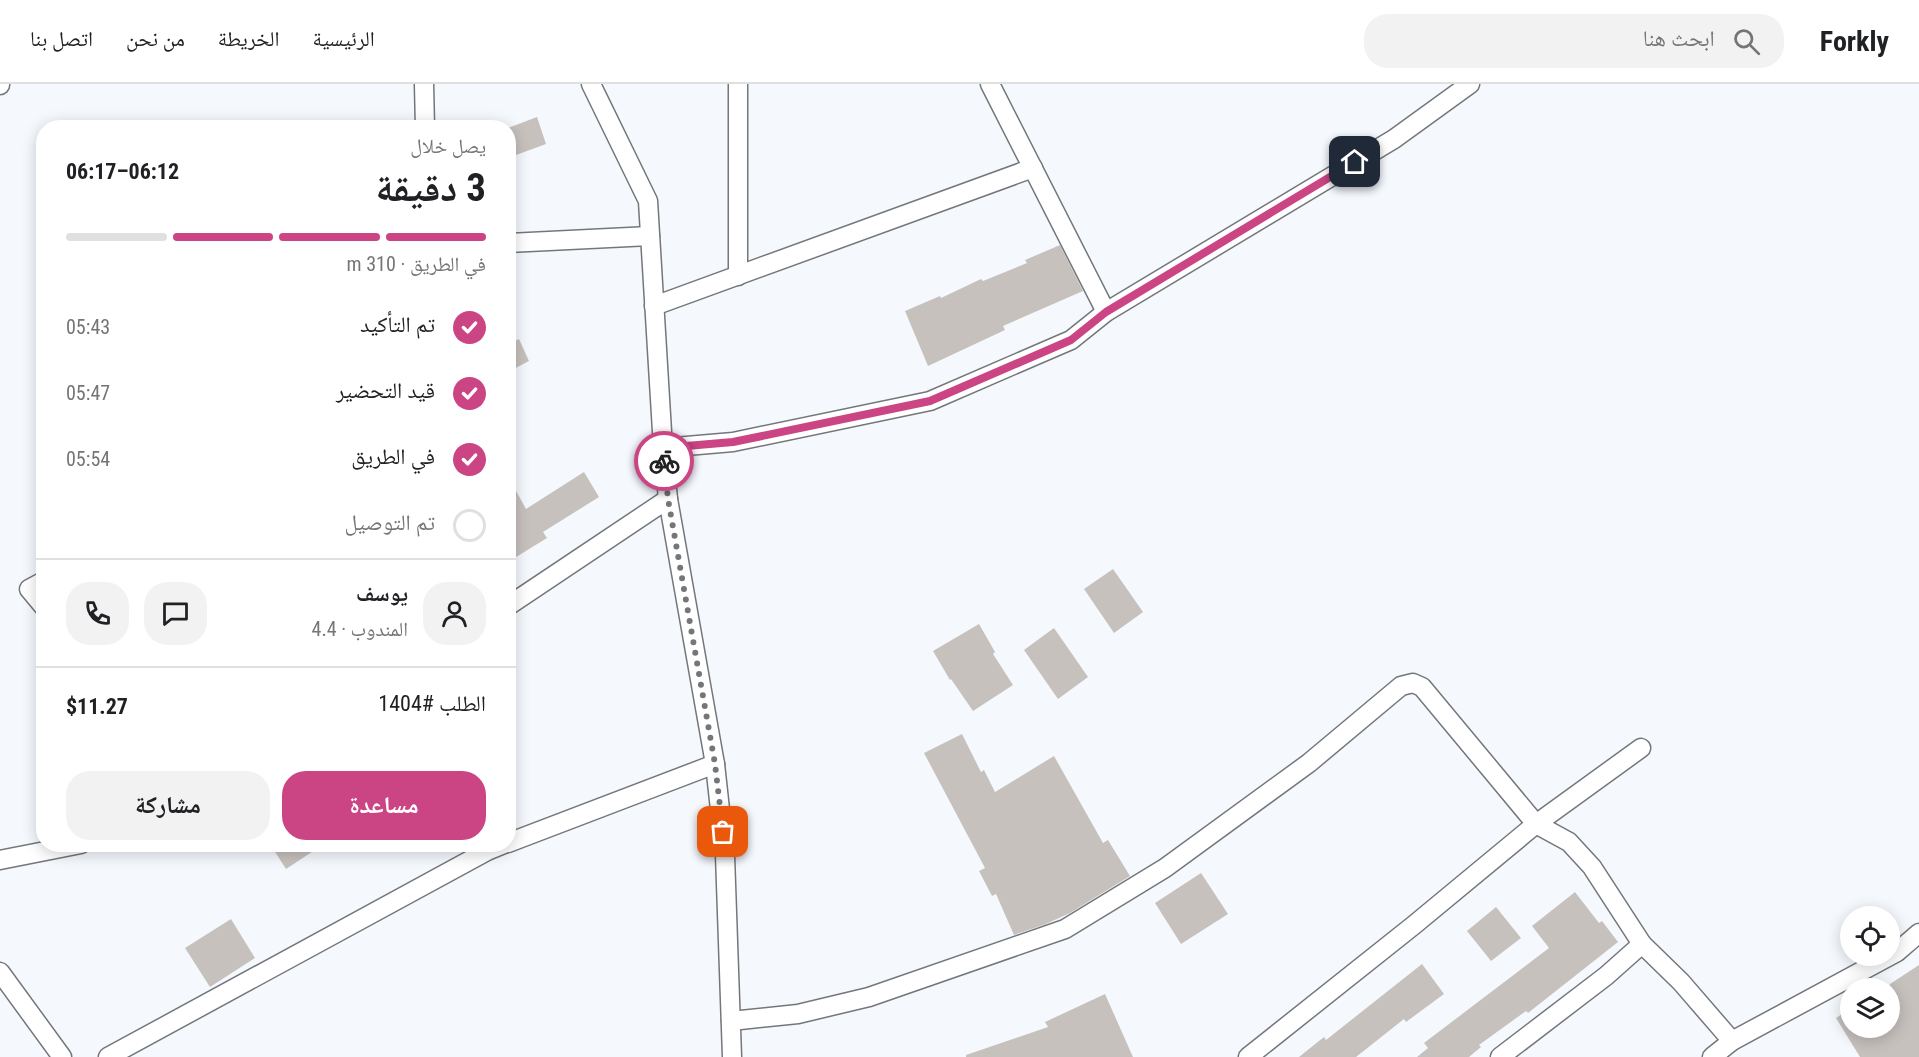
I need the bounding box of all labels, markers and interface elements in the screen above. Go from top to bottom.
search box [1364,14,1784,68]
icon: search [1730,25,1763,58]
text: Forkly [1820,25,1889,58]
text: ابحث هنا [1643,26,1715,51]
text: اتصل بنا [30,27,93,51]
text: من نحن [126,27,185,51]
text: الخريطة [218,27,280,51]
text: الرئيسية [313,27,375,51]
text: يصل خلال [410,134,486,158]
pin [1329,136,1380,187]
icon: home [1338,145,1371,178]
text: 06:12–06:17 [66,159,179,184]
text: 3 دقيقة [375,165,486,211]
text: في الطريق · 310 m [347,252,486,276]
icon: check [453,311,486,344]
text: تم التأكيد [360,312,435,337]
text: 05:43 [66,315,110,339]
icon: check [453,377,486,410]
text: قيد التحضير [336,378,435,403]
text: 05:47 [66,381,110,405]
courier [634,431,694,491]
icon: check [453,443,486,476]
text: في الطريق [351,444,435,469]
icon: bike [648,445,681,478]
text: 05:54 [66,447,110,471]
text: تم التوصيل [344,510,435,535]
text: يوسف [356,581,408,606]
button: phone [66,582,129,645]
button: chat [144,582,207,645]
button: person [423,582,486,645]
text: المندوب · 4.4 [312,617,408,641]
text: الطلب #1404 [378,691,486,716]
text: $11.27 [66,694,128,719]
button: مشاركة [66,771,270,840]
button: مساعدة [282,771,486,840]
pin [697,806,748,857]
icon: bag [706,815,739,848]
map controls [1840,906,1900,1038]
button: locate [1840,906,1900,966]
button: layers [1840,978,1900,1038]

